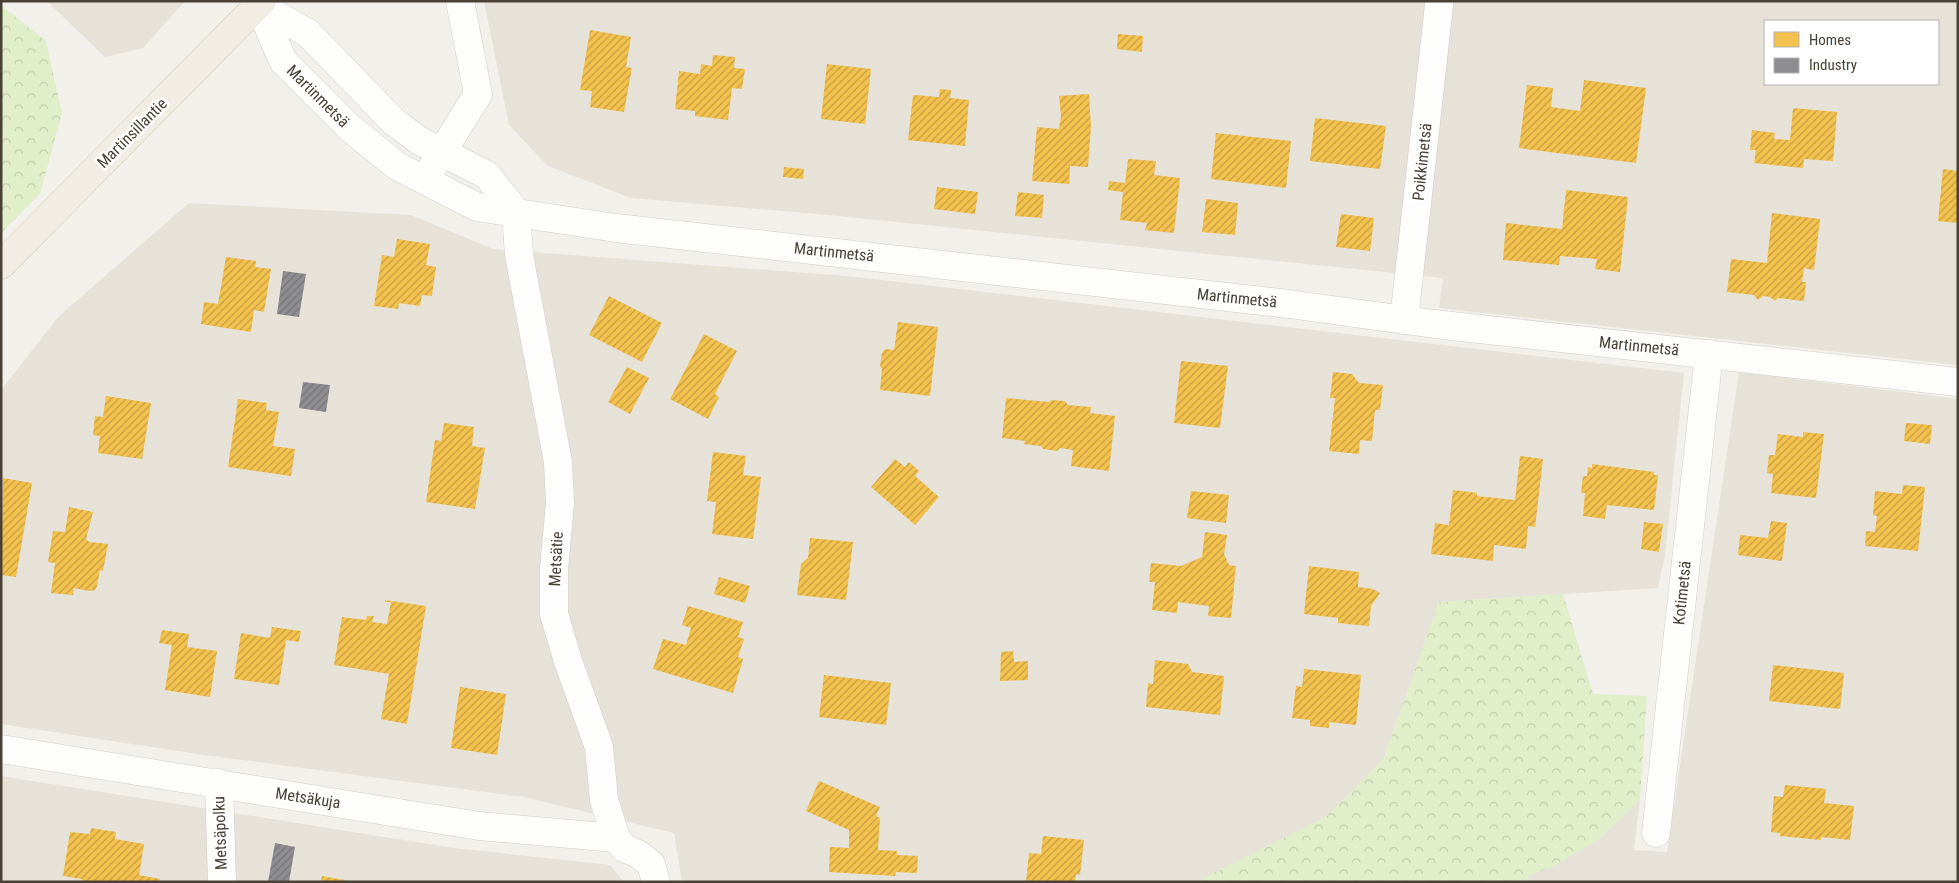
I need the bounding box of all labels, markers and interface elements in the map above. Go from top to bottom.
legend [1764,20,1939,85]
text: Homes [1809,31,1851,49]
text: Industry [1809,56,1857,74]
street label: Martinmetsä [283,61,353,131]
street label: Martinsillantie [93,94,171,172]
street label: Poikkimetsä [1408,122,1436,202]
street label: Martinmetsä [793,238,875,266]
street label: Martinmetsä [1196,284,1278,312]
street label: Martinmetsä [1598,332,1680,360]
street label: Metsätie [545,531,567,587]
street label: Kotimetsä [1669,560,1695,626]
street label: Metsäkuja [274,783,342,813]
street label: Metsäpolku [209,796,231,870]

